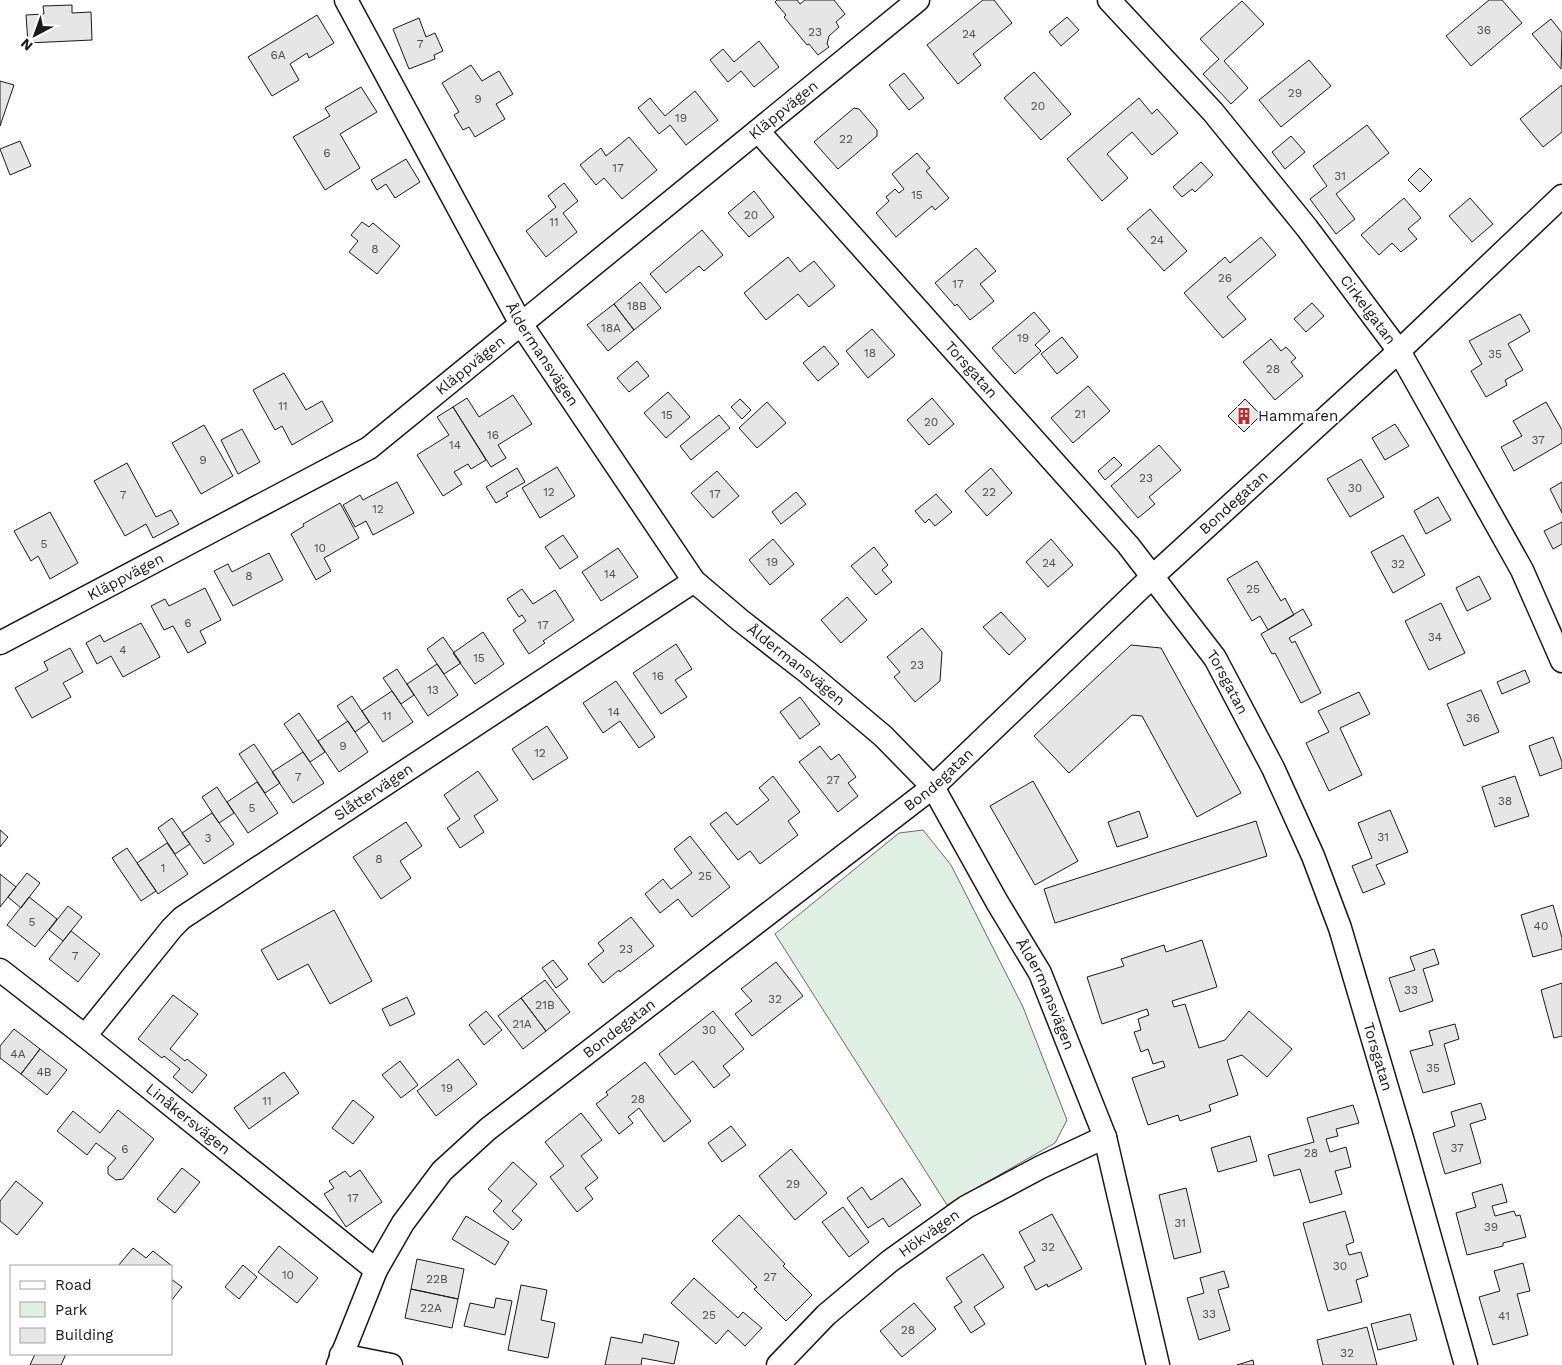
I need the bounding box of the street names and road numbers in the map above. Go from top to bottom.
street label: Kläppvägen [745,77,821,143]
street label: Cirkelgatan [1336,271,1400,348]
street label: Åldermansvägen [502,299,583,410]
street label: Kläppvägen [432,332,508,399]
street label: Torsgatan [941,337,1001,402]
street label: Bondegatan [1196,467,1271,538]
street label: Kläppvägen [84,549,167,604]
street label: Åldermansvägen [743,620,849,709]
street label: Torsgatan [1203,646,1252,717]
street label: Bondegatan [900,744,977,815]
street label: Slåttervägen [331,760,416,824]
street label: Åldermansvägen [1012,935,1078,1052]
street label: Bondegatan [579,995,659,1062]
street label: Torsgatan [1359,1020,1397,1093]
street label: Linåkersvägen [142,1080,234,1158]
street label: Hökvägen [895,1205,963,1261]

